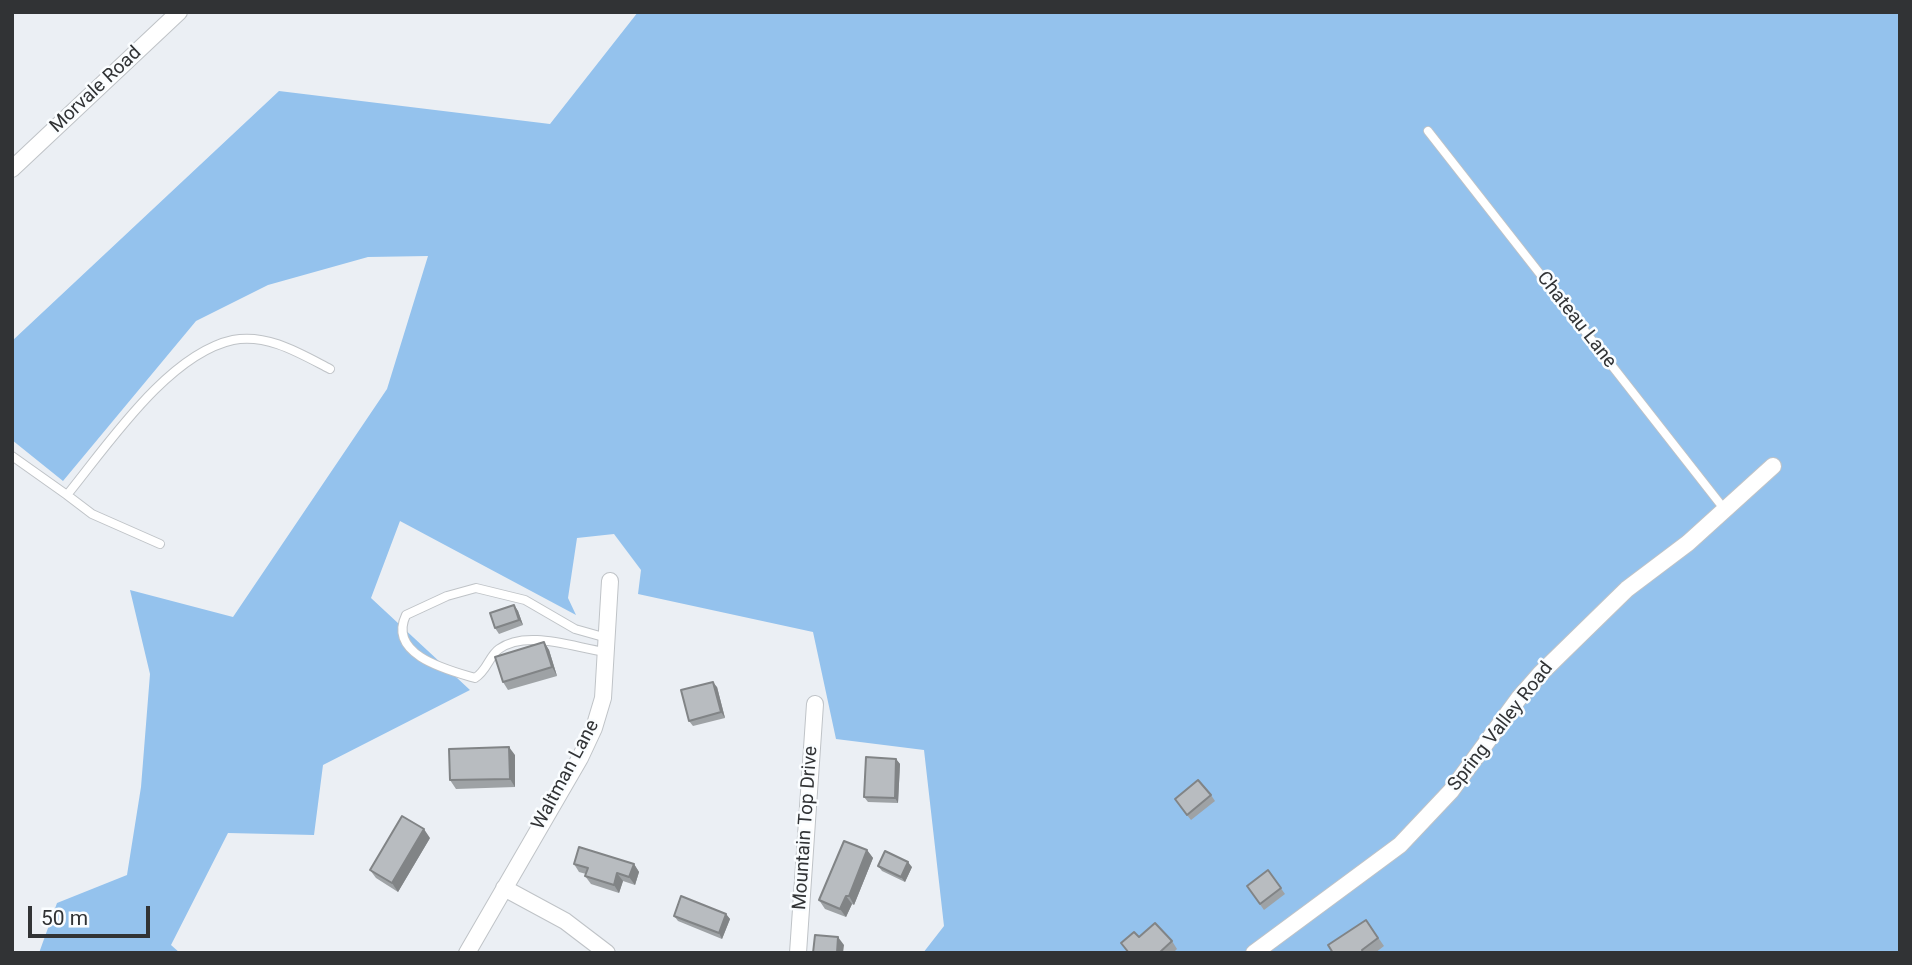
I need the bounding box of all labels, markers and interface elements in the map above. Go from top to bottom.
street label: Morvale Road [46,42,146,138]
street label: Chateau Lane [1531,267,1621,373]
street label: Spring Valley Road [1444,658,1558,796]
street label: Waltman Lane [528,716,604,834]
street label: Mountain Top Drive [789,745,823,911]
scale bar [32,892,154,936]
text: 50 m [41,906,88,930]

